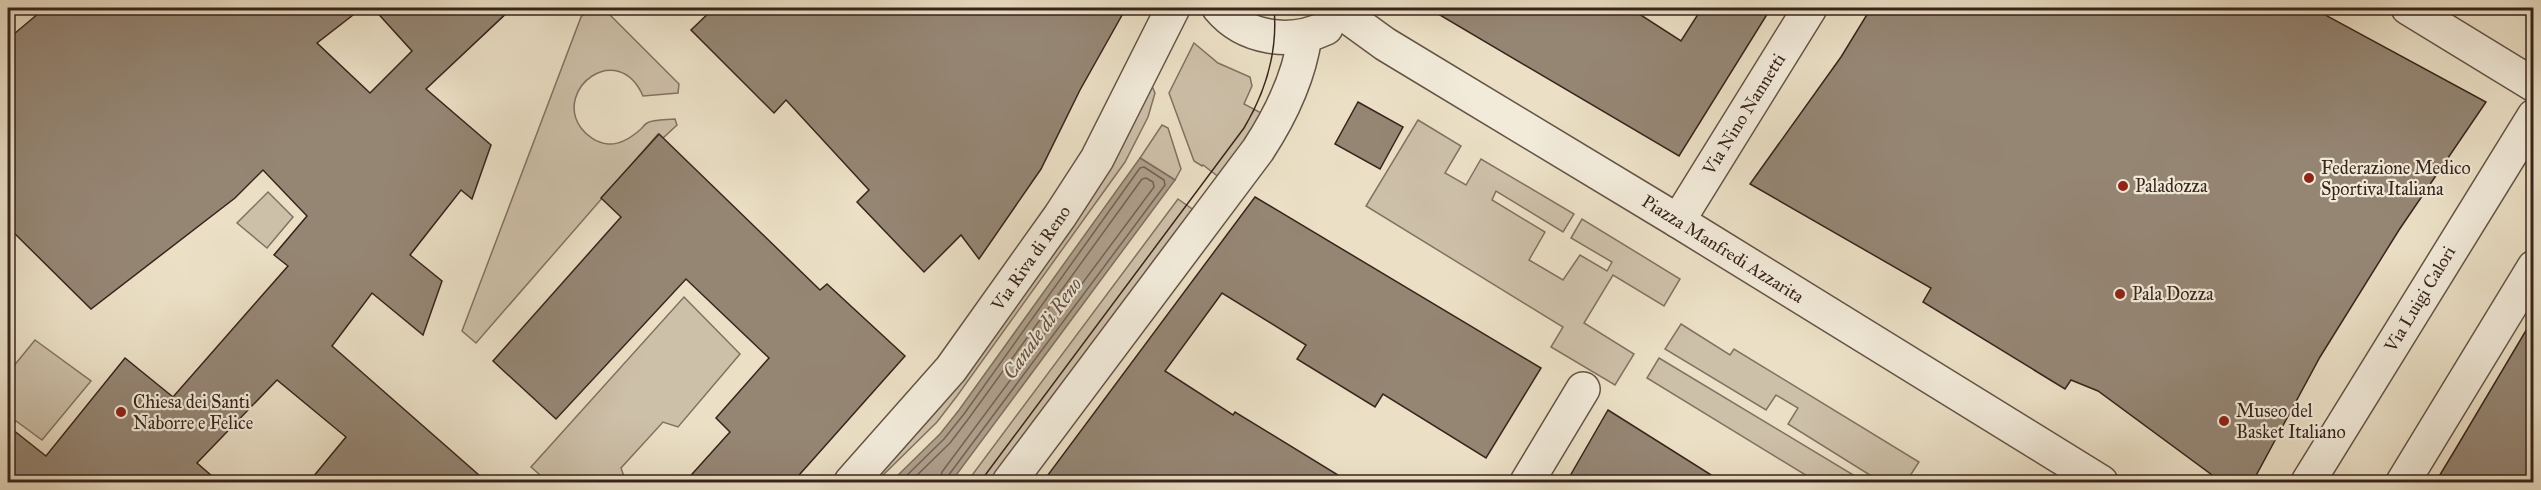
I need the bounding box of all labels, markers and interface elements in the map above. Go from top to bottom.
street label: Via Nino Nannetti [1697,49,1790,180]
place label: Federazione Medico Sportiva Italiana [2321,157,2471,200]
marker: Federazione Medico Sportiva Italiana [2302,171,2316,185]
place label: Paladozza [2135,175,2208,197]
marker: Paladozza [2116,179,2130,193]
street label: Piazza Manfredi Azzarita [1638,190,1808,308]
street label: Via Riva di Reno [986,201,1075,316]
street label: Via Luigi Calori [2379,242,2461,357]
water label: Canale di Reno [997,272,1087,383]
place label: Pala Dozza [2132,283,2214,305]
marker: Pala Dozza [2113,287,2127,301]
place label: Chiesa dei Santi Naborre e Felice [133,391,253,434]
place label: Museo del Basket Italiano [2236,400,2346,443]
marker: Chiesa dei Santi Naborre e Felice [114,405,128,419]
marker: Museo del Basket Italiano [2217,414,2231,428]

